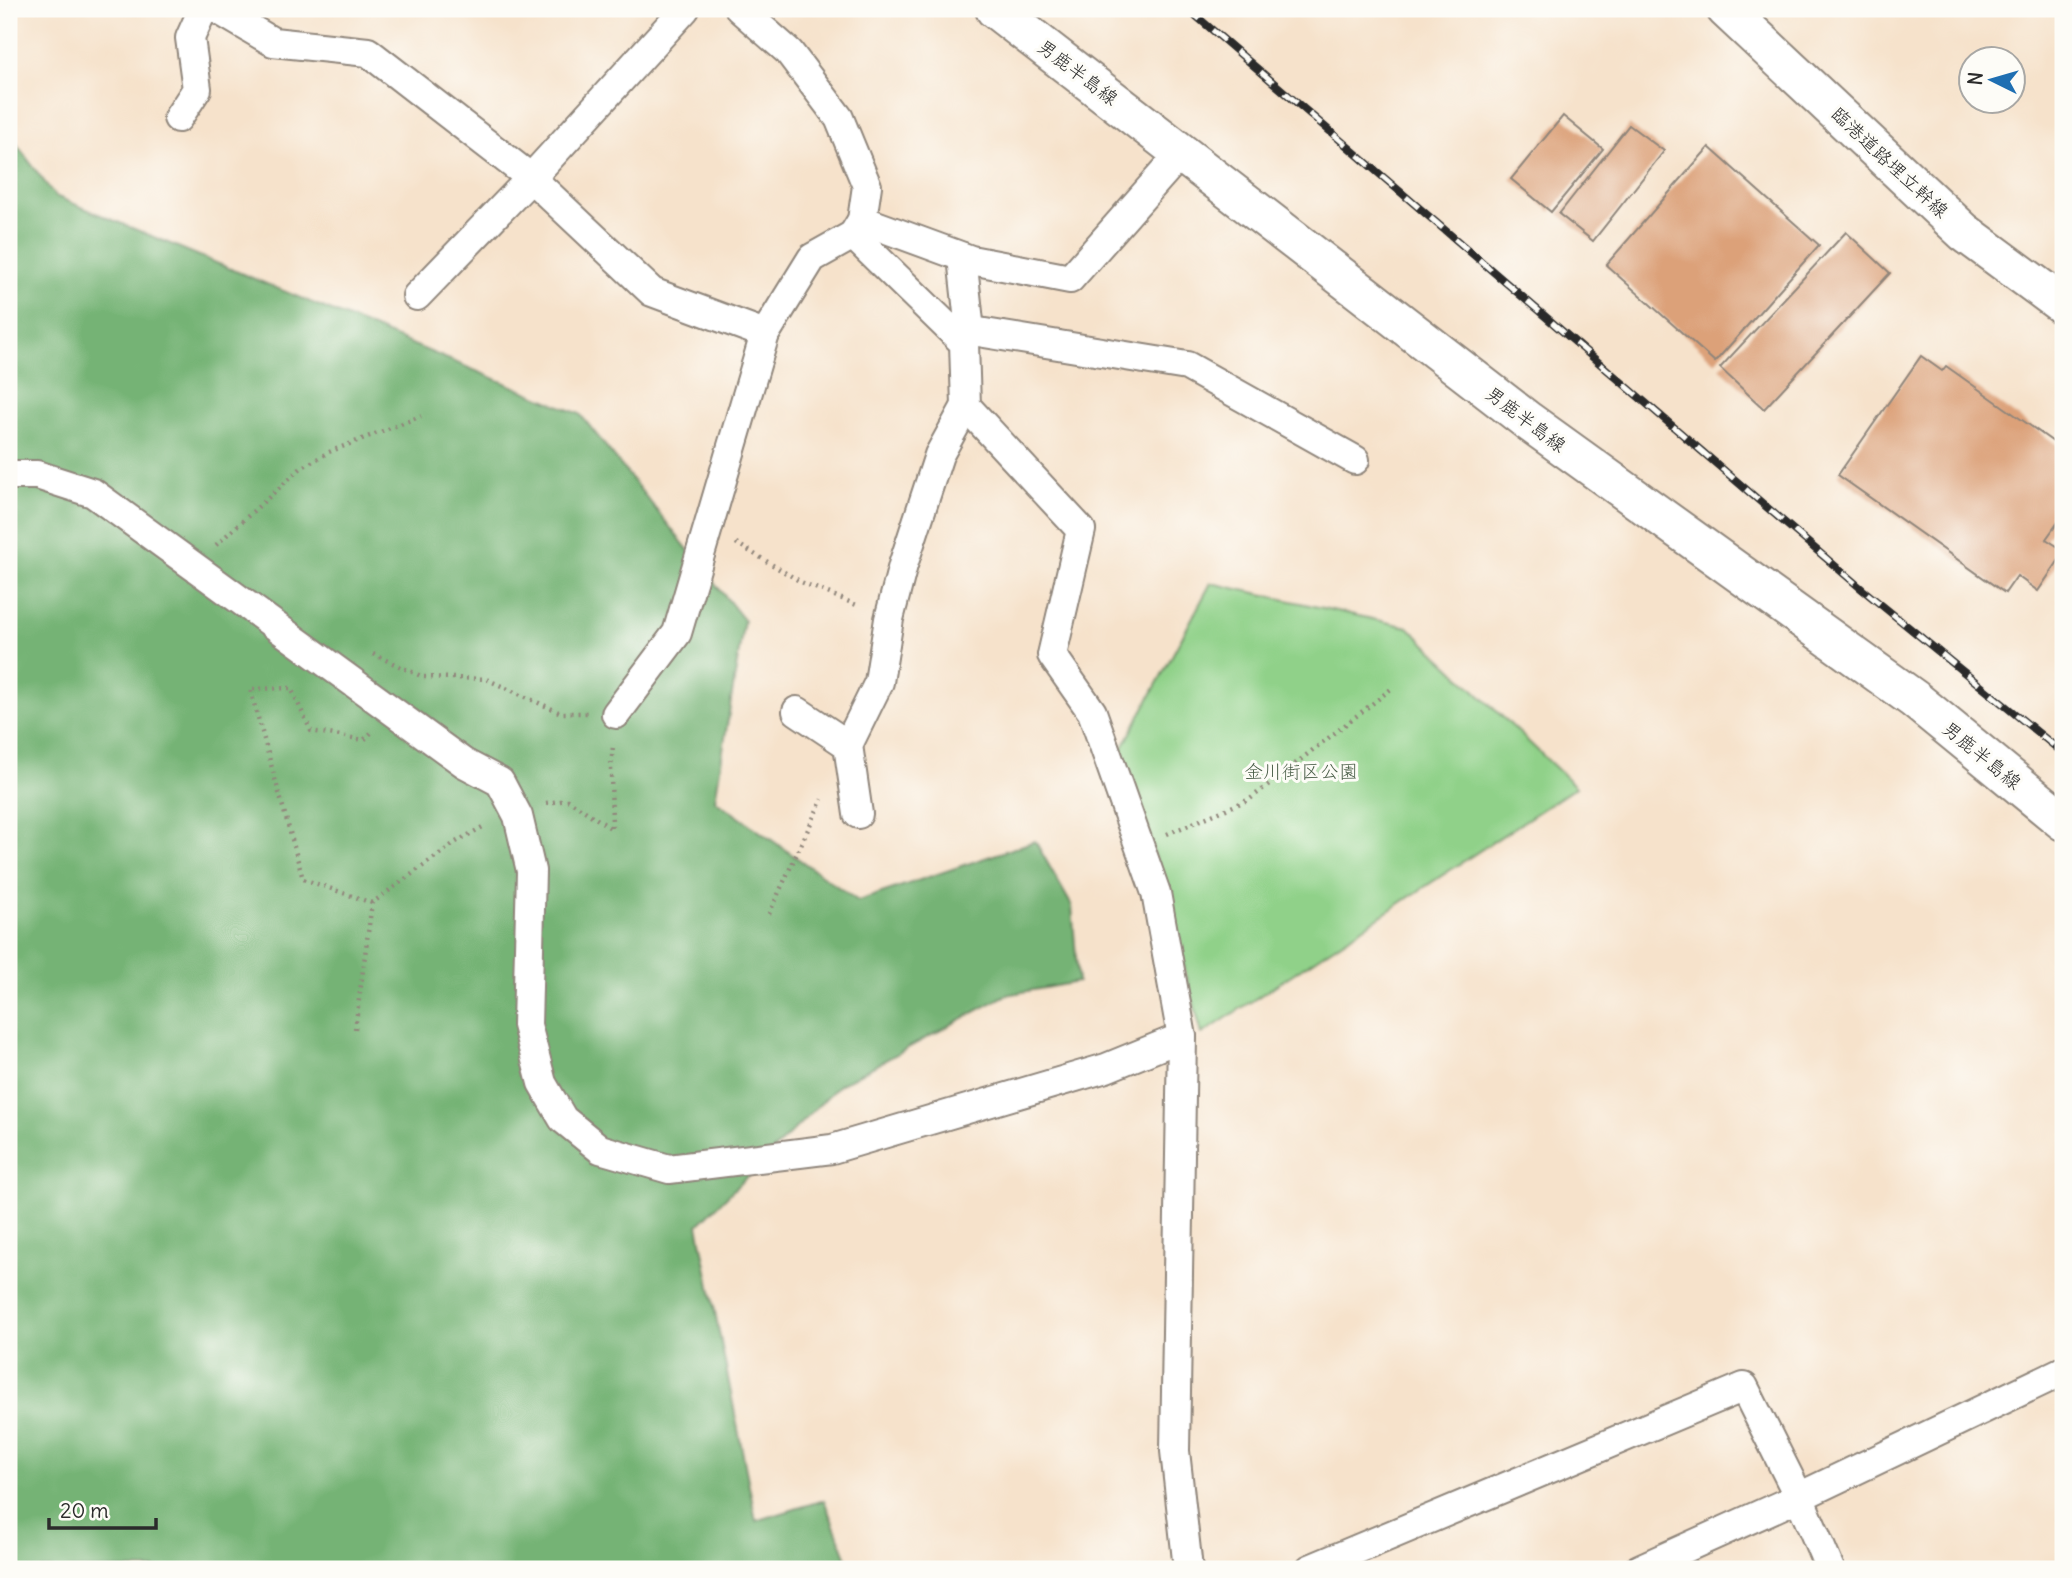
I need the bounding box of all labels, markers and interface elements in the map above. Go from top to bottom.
street label: 男鹿半島線 [1033,34,1123,110]
north arrow [1956,46,2026,116]
text: N [1963,71,1988,86]
street label: 臨港道路埋立幹線 [1826,101,1954,223]
street label: 男鹿半島線 [1481,381,1571,457]
street label: 男鹿半島線 [1938,716,2026,794]
park label: 金川街区公園 [1244,759,1358,783]
scale bar [49,1487,156,1531]
text: 20 m [60,1497,109,1524]

